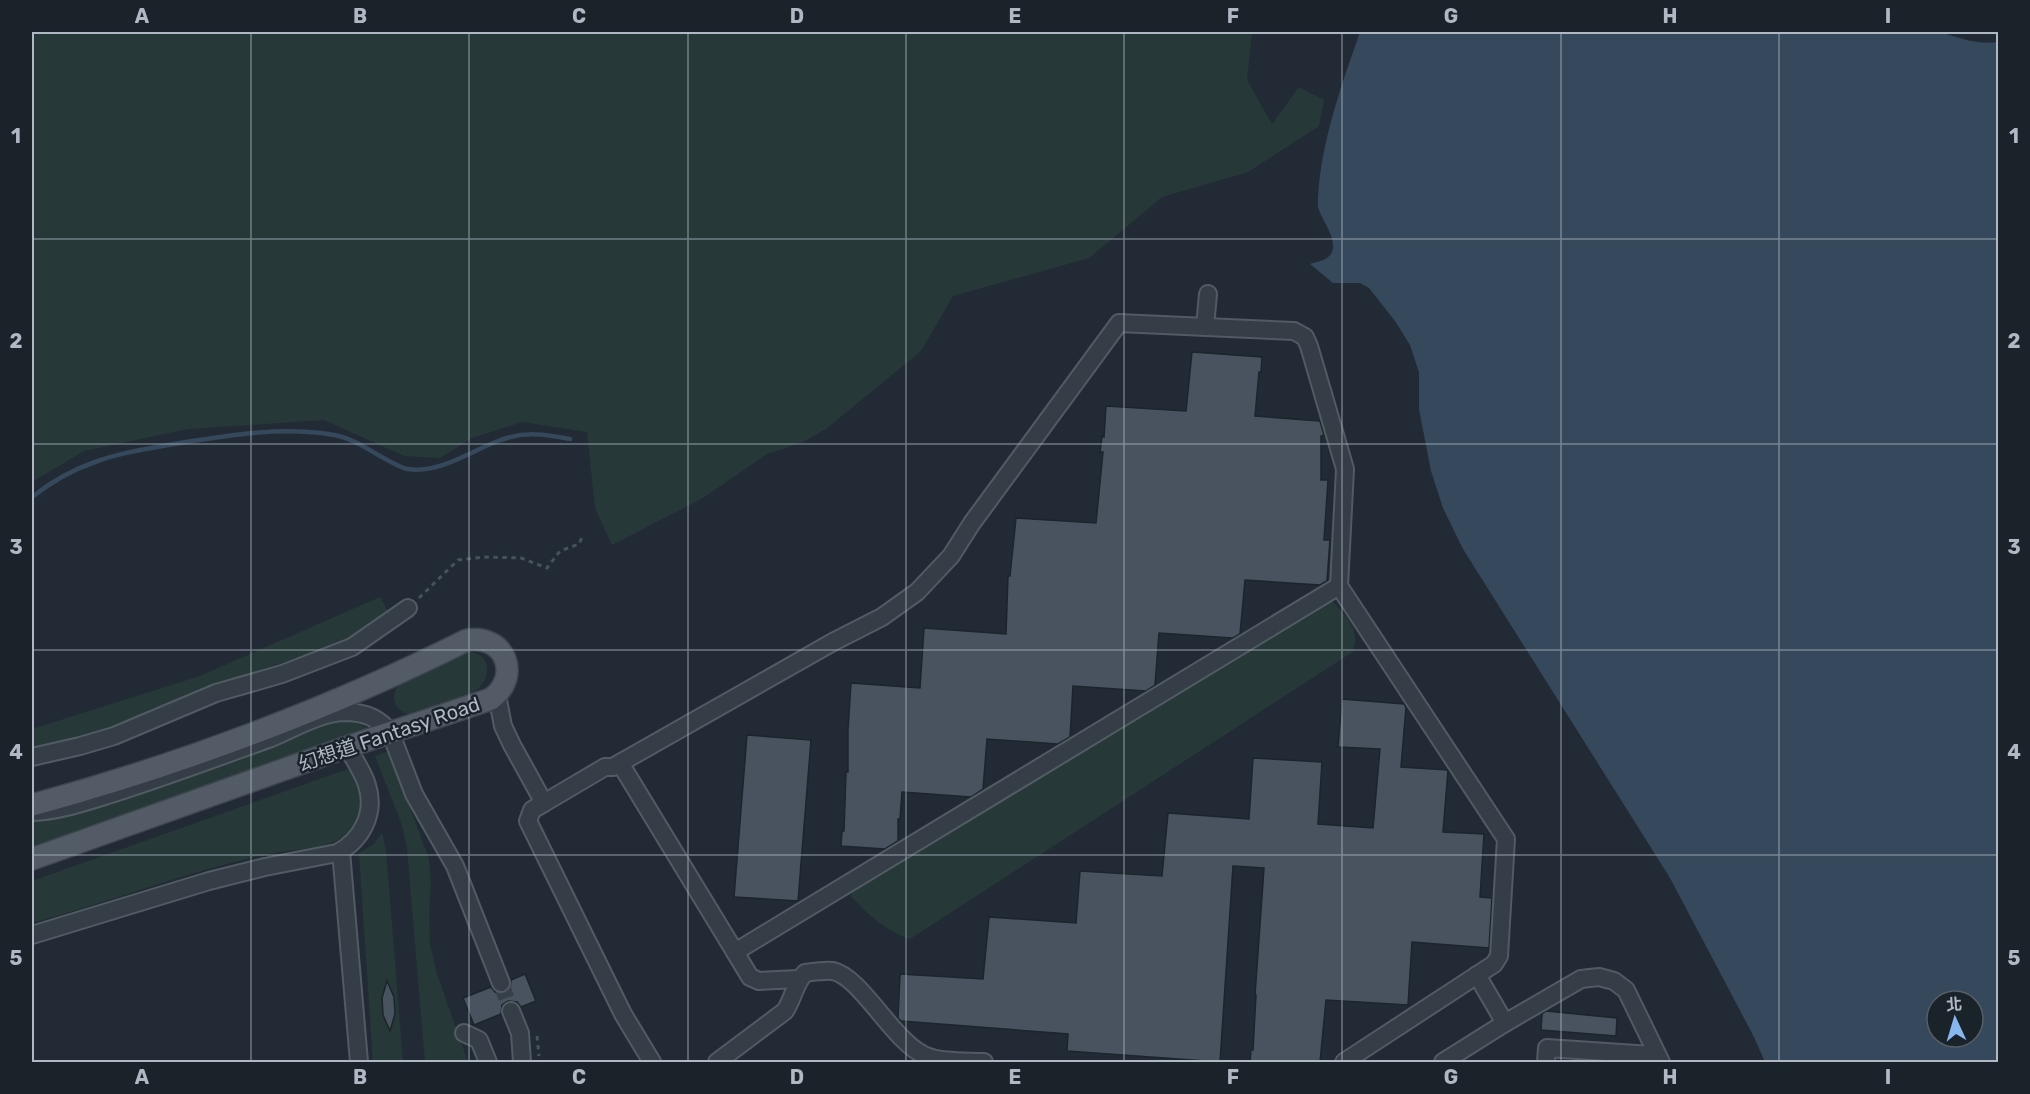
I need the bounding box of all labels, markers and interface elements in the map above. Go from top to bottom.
text: A [135,4,150,28]
text: B [353,4,367,28]
text: C [572,4,586,28]
text: D [790,4,804,28]
text: E [1009,4,1021,28]
text: F [1227,4,1239,28]
text: G [1444,4,1458,28]
text: H [1663,4,1677,28]
text: I [1885,4,1891,28]
text: 1 [11,124,21,148]
text: 1 [2009,124,2019,148]
text: 2 [10,329,23,353]
text: 2 [2008,329,2021,353]
text: 3 [9,535,23,559]
text: 3 [2007,535,2021,559]
street label: 幻想道 Fantasy Road [295,692,483,776]
text: 4 [9,740,23,764]
text: 4 [2007,740,2021,764]
text: 5 [10,946,23,970]
text: 5 [2008,946,2021,970]
north arrow [1925,989,1985,1049]
text: 北 [1945,994,1963,1015]
text: A [135,1065,150,1089]
text: B [353,1065,367,1089]
text: C [572,1065,586,1089]
text: D [790,1065,804,1089]
text: E [1009,1065,1021,1089]
text: F [1227,1065,1239,1089]
text: G [1444,1065,1458,1089]
text: H [1663,1065,1677,1089]
text: I [1885,1065,1891,1089]

